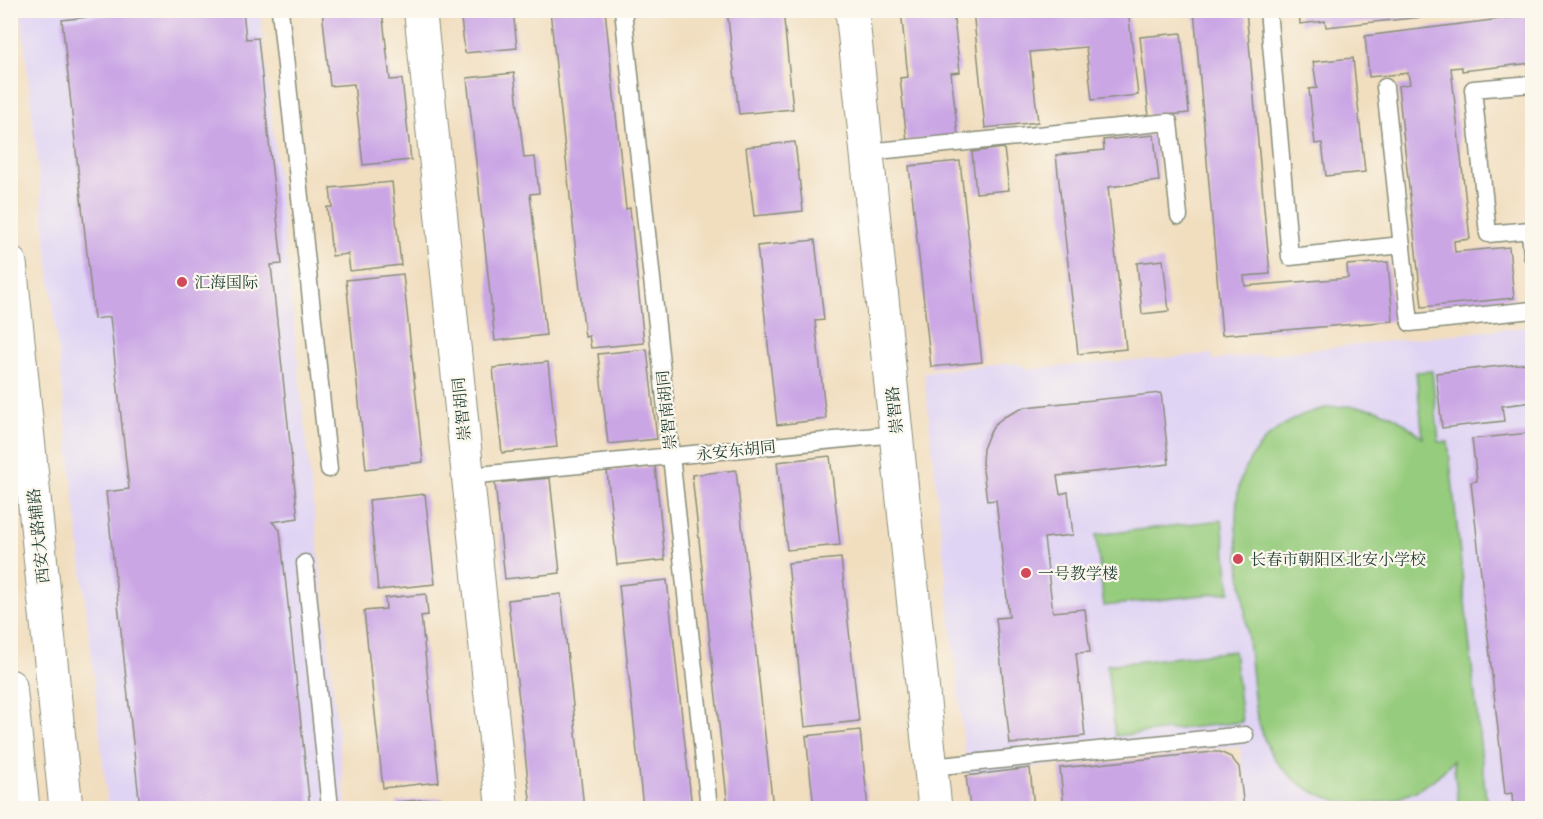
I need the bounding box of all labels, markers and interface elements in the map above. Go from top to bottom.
place label: 汇海国际 [194,272,258,294]
marker: 汇海国际 [175,275,189,289]
street label: 崇智南胡同 [652,369,682,451]
street label: 崇智胡同 [448,376,476,442]
street label: 崇智路 [882,385,908,435]
street label: 永安东胡同 [695,436,777,466]
street label: 西安大路辅路 [23,487,55,585]
place label: 长春市朝阳区北安小学校 [1250,549,1426,571]
marker: 长春市朝阳区北安小学校 [1231,552,1245,566]
place label: 一号教学楼 [1038,563,1118,585]
marker: 一号教学楼 [1019,566,1033,580]

